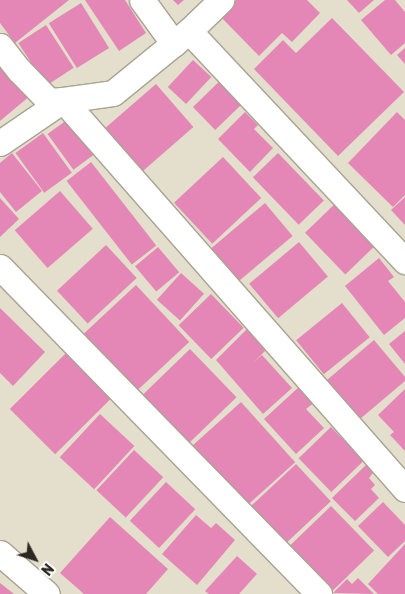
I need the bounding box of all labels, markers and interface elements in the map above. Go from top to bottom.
north arrow [10,534,60,584]
text: N [37,560,57,578]

